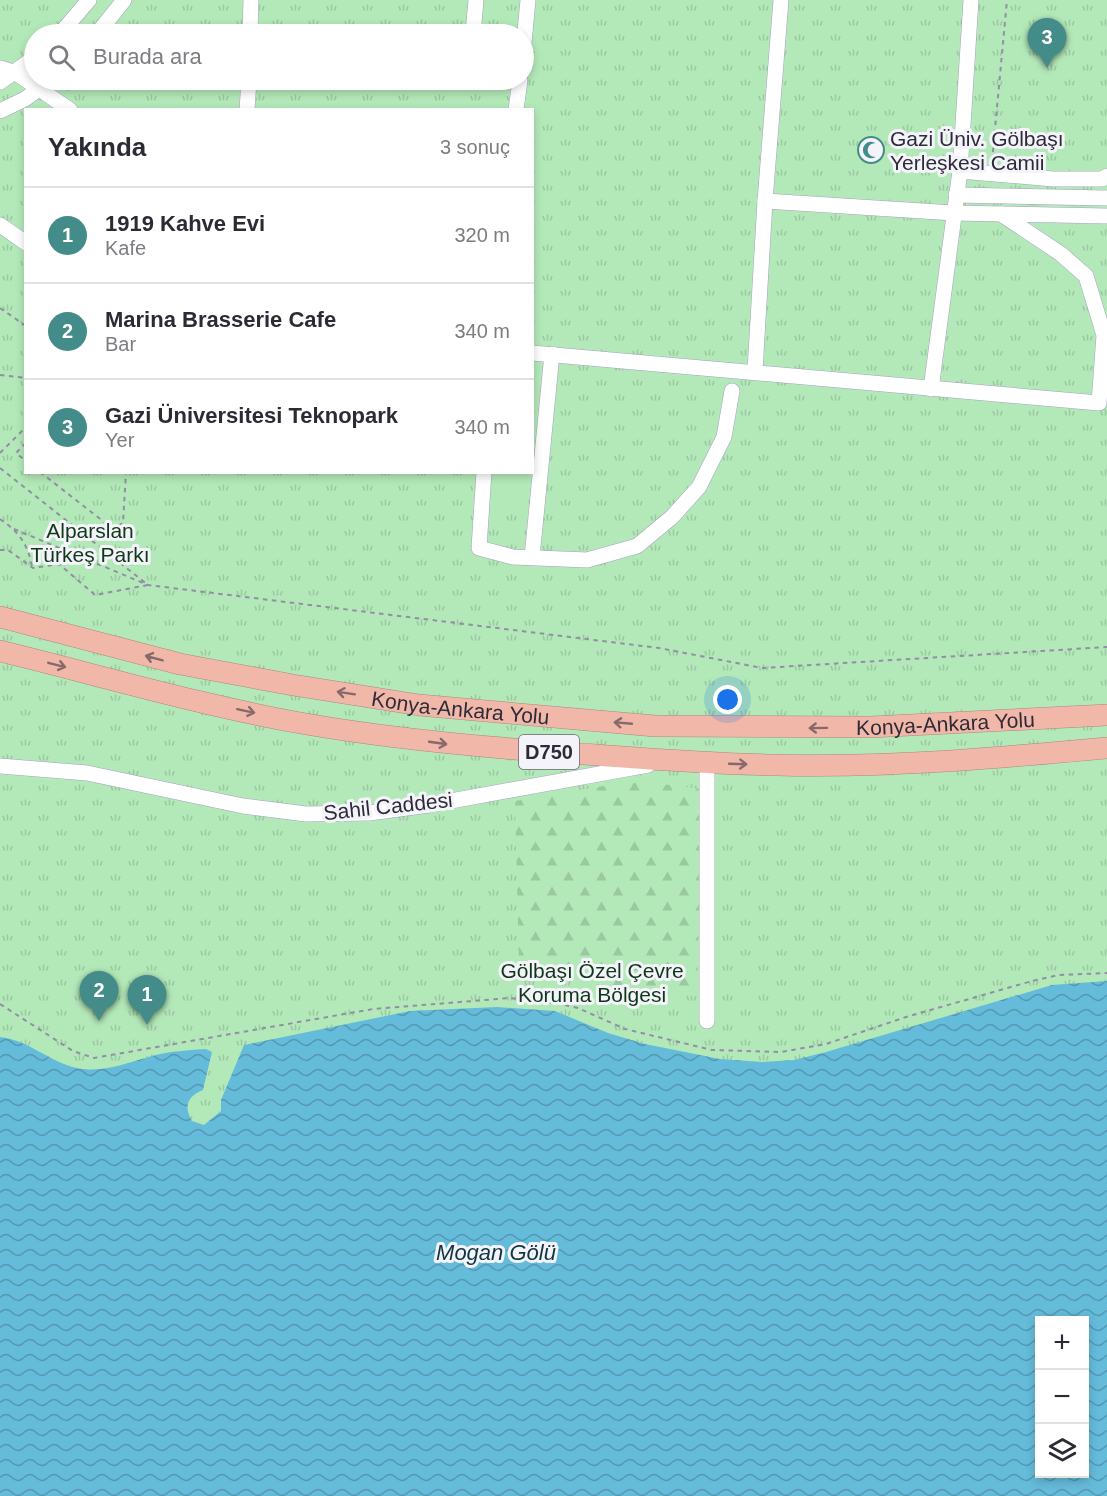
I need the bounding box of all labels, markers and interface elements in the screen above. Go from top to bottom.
pin: 3 [1028,19,1066,68]
search box [24,24,534,90]
icon: search [45,41,78,74]
text: Burada ara [93,44,202,69]
place label: Gazi Üniv. Gölbaşı Yerleşkesi Camii [890,127,1064,174]
text: Yakında [48,132,146,162]
mosque icon: Gazi Üniv. Gölbaşı Yerleşkesi Camii [856,135,886,165]
text: 3 sonuç [440,136,510,158]
text: 1919 Kahve Evi [105,211,265,236]
text: 1 [62,224,73,246]
text: 320 m [454,224,510,246]
text: Kafe [105,237,146,259]
text: Marina Brasserie Cafe [105,307,336,332]
text: 2 [62,320,73,342]
text: 340 m [454,320,510,342]
text: Bar [105,333,136,355]
text: Gazi Üniversitesi Teknopark [105,403,398,428]
text: 3 [62,416,73,438]
text: 340 m [454,416,510,438]
text: Yer [105,429,134,451]
park label: Alparslan Türkeş Parkı [30,519,150,566]
one-way arrow [145,651,164,663]
one-way arrow [47,660,66,671]
your location [713,685,742,714]
street label: Konya-Ankara Yolu [370,686,550,728]
one-way arrow [336,688,356,699]
one-way arrow [236,706,255,718]
street label: Konya-Ankara Yolu [856,707,1035,739]
one-way arrow [614,717,633,728]
one-way arrow [808,722,828,734]
road number: D750 [519,735,579,769]
one-way arrow [428,737,448,748]
one-way arrow [727,758,747,770]
street label: Sahil Caddesi [322,788,454,824]
park label: Gölbaşı Özel Çevre Koruma Bölgesi [500,959,684,1006]
pin: 2 [80,972,118,1021]
pin: 1 [128,976,166,1025]
water label: Mogan Gölü [436,1240,556,1265]
map controls [1035,1316,1089,1478]
button: + [1035,1316,1089,1370]
button: − [1035,1370,1089,1424]
button: layers [1035,1424,1089,1478]

